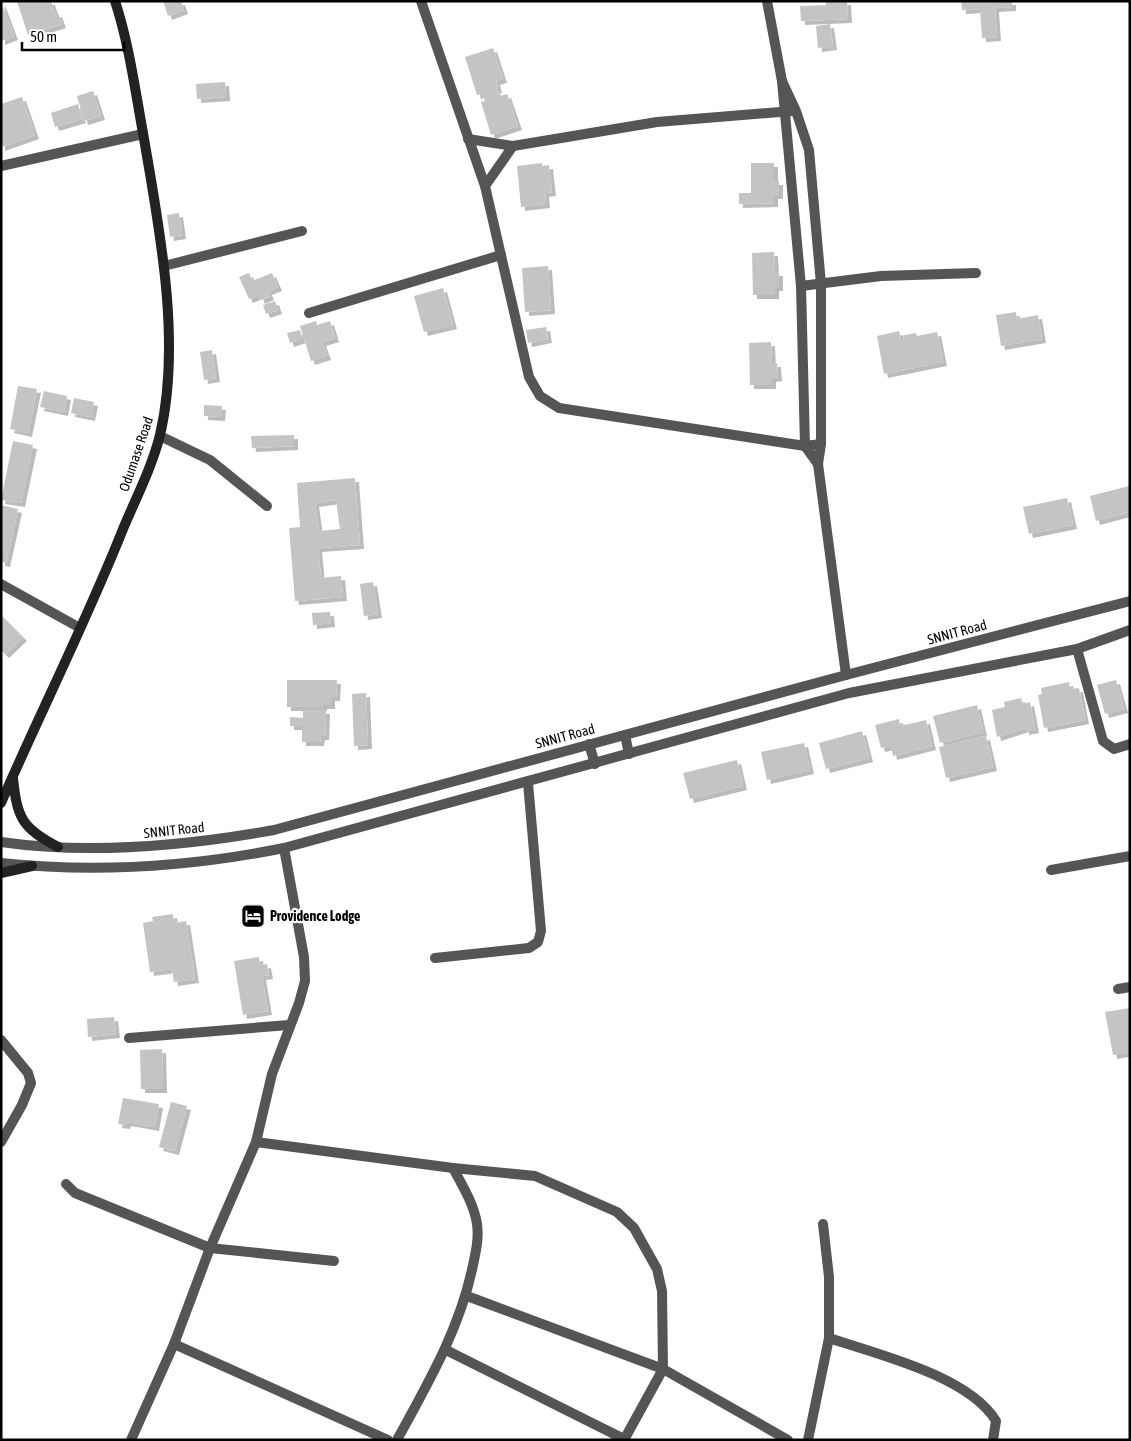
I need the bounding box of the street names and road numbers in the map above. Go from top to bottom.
street label: Odumase Road [116,414,156,494]
street label: SNNIT Road [926,616,988,648]
street label: SNNIT Road [534,720,596,752]
street label: SNNIT Road [143,819,205,841]

